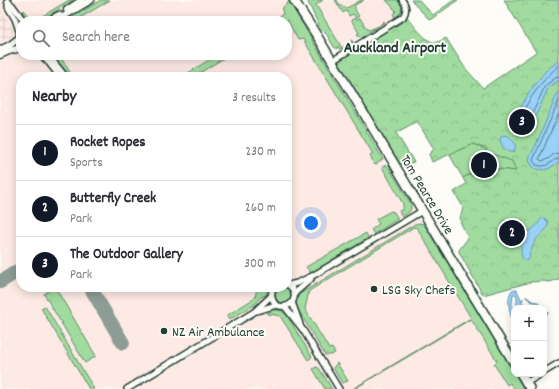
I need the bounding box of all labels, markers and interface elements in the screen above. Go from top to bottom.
search box [16,16,292,60]
icon: search [30,27,52,49]
text: Search here [62,27,130,49]
district label: Auckland Airport [344,37,446,60]
text: Nearby [32,86,76,110]
text: 3 results [232,89,276,108]
pin: 3 [509,107,535,137]
text: Rocket Ropes [70,132,146,154]
text: 1 [44,143,46,162]
text: 230 m [246,143,276,162]
pin: 1 [471,150,497,180]
street label: Tom Pearce Drive [395,151,458,239]
text: Sports [70,154,103,173]
text: Butterfly Creek [70,188,156,210]
text: 2 [42,199,48,218]
text: 260 m [245,199,276,218]
text: Park [70,210,92,229]
your location [301,213,321,233]
pin: 2 [499,218,525,248]
text: The Outdoor Gallery [70,244,183,266]
text: 3 [42,255,48,274]
text: 300 m [244,255,276,274]
text: Park [70,266,92,285]
place label: LSG Sky Chefs [382,281,455,301]
marker: LSG Sky Chefs [369,284,379,294]
map controls [511,305,547,377]
button: + [511,305,547,341]
place label: NZ Air Ambulance [172,323,264,343]
marker: NZ Air Ambulance [159,326,169,336]
button: − [511,341,547,377]

